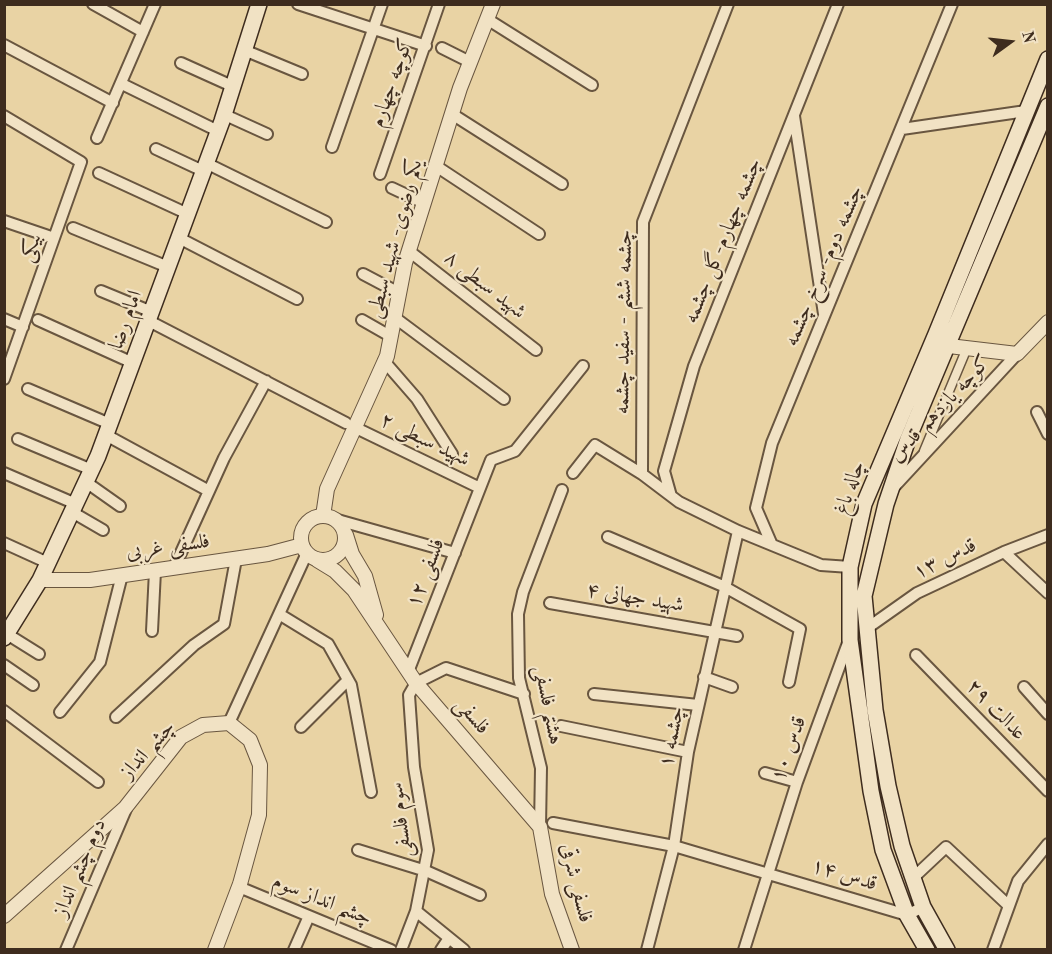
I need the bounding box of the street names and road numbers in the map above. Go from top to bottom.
street label: کوچه چهارم [365,35,419,131]
street label: چشمه چهارم-گل چشمه [678,155,768,327]
street label: یکم رضوی- شهید سبطی [362,157,428,321]
street label: چشمه دوم- سرخ چشمه [779,182,869,350]
street label: چشمه ششم - سفید چشمه [610,229,638,415]
street label: بیکی [15,230,47,266]
street label: ۸ شهید سبطی [439,245,531,325]
street label: امام رضا [104,287,148,353]
street label: کوچه یازدهم قدس [884,350,996,468]
street label: ۲ شهید سبطی [376,407,474,473]
street label: چاله باغ [829,458,871,518]
street label: فلسفی غربی [125,529,211,565]
street label: قدس ۱۳ [909,533,981,585]
street label: ۱۲ فلسفی [401,535,451,611]
street label: ۴ شهید جهانی [585,578,685,618]
street label: هشتم فلسفی [528,663,568,747]
street label: عدالت ۲۹ [961,674,1031,746]
street label: فلسفی [449,692,495,740]
street label: چشمه ۱ [654,704,690,770]
street label: قدس ۱۰ [766,713,812,785]
street label: چشم انداز [115,715,181,785]
street label: سوم فلسفی [384,781,418,859]
street label: دوم چشم انداز [48,815,112,921]
street label: فلسفی شرقی [554,841,598,925]
street label: قدس ۱۴ [808,853,880,897]
street label: چشم انداز سوم [269,869,375,931]

